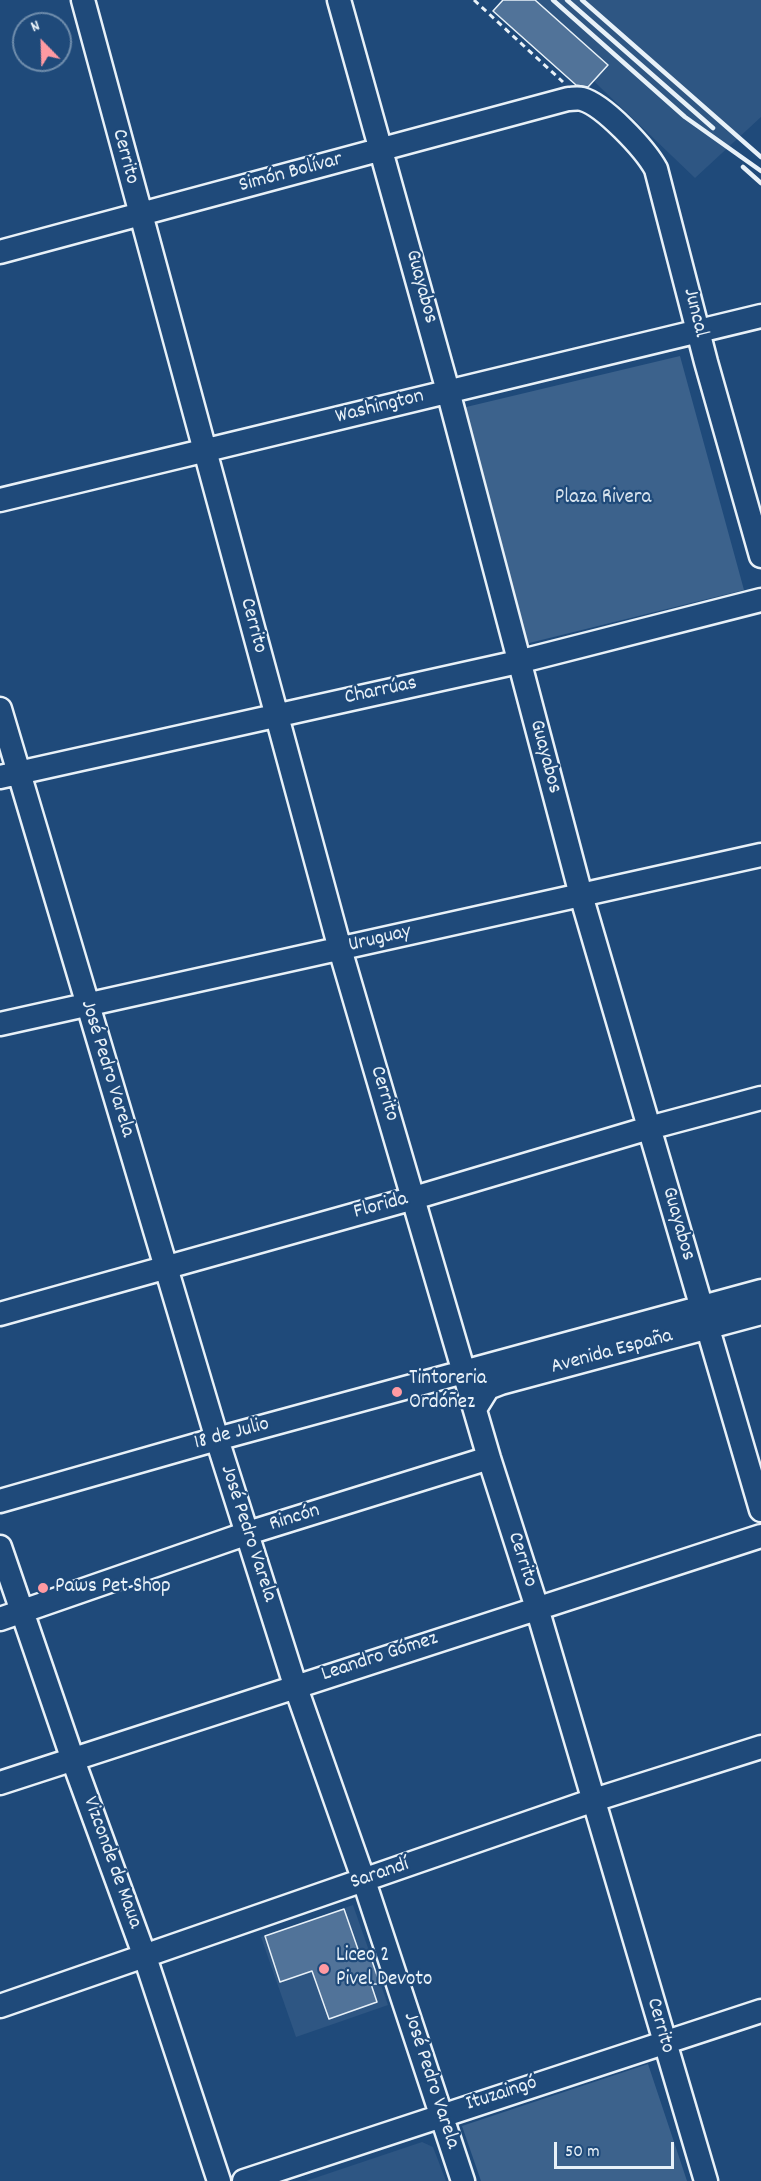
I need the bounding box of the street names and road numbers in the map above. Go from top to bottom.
street label: Cerrito [105,127,143,187]
street label: Simón Bolívar [237,148,345,200]
street label: Guayabos [398,247,442,327]
street label: Juncal [676,286,712,340]
street label: Washington [333,385,427,431]
street label: Cerrito [233,596,271,656]
street label: Charrúas [343,672,419,712]
street label: Guayabos [522,717,566,797]
street label: Uruguay [346,921,414,959]
street label: José Pedro Varela [73,997,139,1141]
street label: Cerrito [363,1063,403,1125]
street label: Guayabos [655,1184,699,1264]
street label: Florida [351,1188,411,1226]
street label: Avenida España [548,1325,676,1381]
street label: 18 de Julio [192,1413,272,1457]
street label: José Pedro Varela [213,1463,281,1605]
street label: Rincón [267,1499,323,1539]
street label: Cerrito [500,1529,542,1591]
street label: Leandro Gómez [319,1627,441,1689]
street label: Vizconde de Maua [76,1794,146,1932]
street label: Sarandí [347,1853,413,1897]
street label: Cerrito [639,1996,679,2056]
street label: José Pedro Varela [396,2010,464,2152]
street label: Ituzaingó [463,2072,541,2118]

